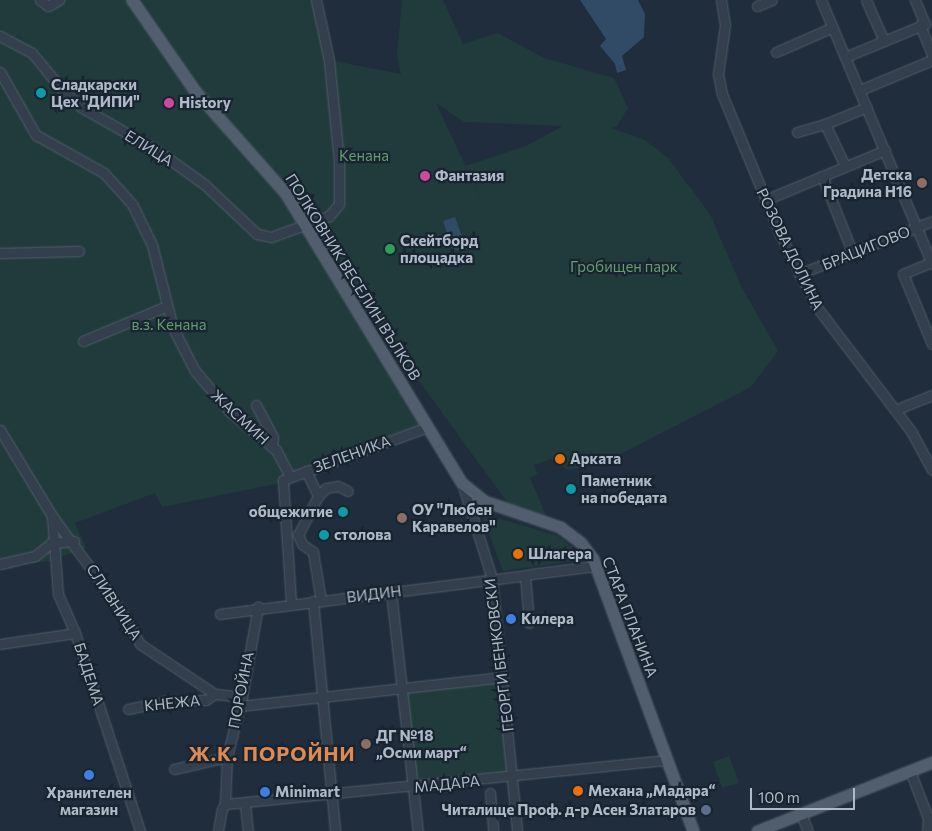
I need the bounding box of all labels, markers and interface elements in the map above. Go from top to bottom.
place label: Сладкарски Цех "ДИПИ" [51,75,140,110]
marker: Сладкарски Цех "ДИПИ" [35,87,47,99]
place label: History [179,94,231,112]
marker: History [163,97,175,109]
street label: ЕЛИЦА [122,126,176,170]
park label: Кенана [339,147,389,165]
place label: Детска Градина Н16 [823,165,912,200]
place label: Фантазия [435,167,504,185]
street label: ПОЛКОВНИК ВЕСЕЛИН ВЪЛКОВ [282,170,424,384]
marker: Фантазия [419,170,431,182]
marker: Детска Градина Н16 [916,177,928,189]
street label: РОЗОВА ДОЛИНА [753,185,827,313]
street label: БРАЦИГОВО [819,222,913,274]
place label: Скейтборд площадка [400,231,478,266]
marker: Скейтборд площадка [384,243,396,255]
park label: Гробищен парк [570,258,678,276]
park label: в.з. Кенана [131,316,207,334]
street label: ЖАСМИН [207,386,273,448]
street label: ЗЕЛЕНИКА [311,432,393,476]
place label: Арката [570,450,621,468]
marker: Арката [554,453,566,465]
place label: Паметник на победата [581,471,667,506]
marker: Паметник на победата [565,483,577,495]
place label: ОУ "Любен Каравелов" [412,500,496,535]
place label: общежитие [249,503,333,521]
marker: общежитие [337,506,349,518]
marker: ОУ "Любен Каравелов" [396,512,408,524]
place label: столова [334,526,391,544]
marker: столова [318,529,330,541]
place label: Шлагера [528,545,592,563]
marker: Шлагера [512,548,524,560]
street label: СТАРА ПЛАНИНА [599,554,661,680]
street label: СЛИВНИЦА [83,561,145,643]
street label: ГЕОРГИ БЕНКОВСКИ [481,577,517,733]
street label: ВИДИН [345,582,403,606]
place label: Килера [521,610,574,628]
marker: Килера [505,613,517,625]
street label: БАДЕМА [70,640,108,708]
street label: ПОРОЙНА [225,650,257,730]
street label: КНЕЖА [143,691,201,715]
place label: ДГ №18 „Осми март“ [376,726,467,761]
marker: ДГ №18 „Осми март“ [360,738,372,750]
district label: Ж.К. ПОРОЙНИ [187,741,357,765]
marker: Хранителен магазин [83,769,95,781]
street label: МАДАРА [413,772,481,796]
scale bar [752,778,857,810]
place label: Механа „Мадара“ [588,782,715,800]
place label: Хранителен магазин [46,783,132,818]
place label: Minimart [275,783,340,801]
marker: Механа „Мадара“ [572,785,584,797]
marker: Minimart [259,786,271,798]
text: 100 m [758,788,800,806]
place label: Читалище Проф. д-р Асен Златаров [441,801,696,819]
marker: Читалище Проф. д-р Асен Златаров [700,804,712,816]

